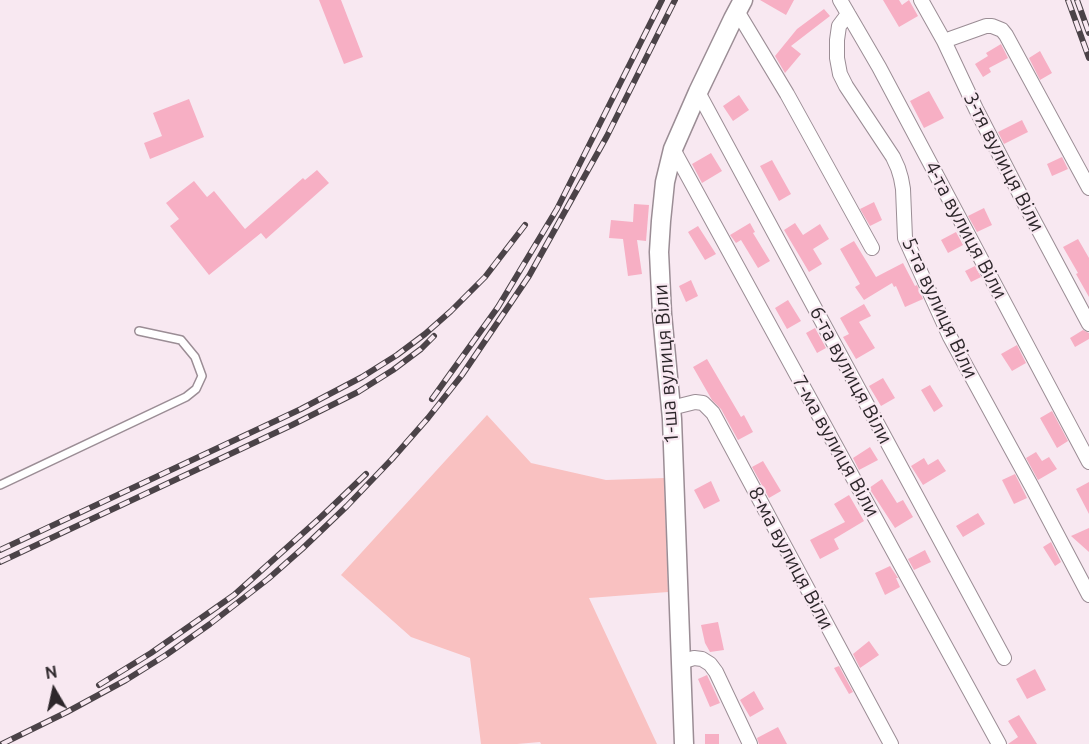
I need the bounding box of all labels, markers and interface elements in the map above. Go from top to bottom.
street label: 3-тя вулиця Віли [959,88,1049,236]
street label: 4-та вулиця Віли [920,157,1012,303]
street label: 5-та вулиця Віли [897,234,983,382]
street label: 1-ша вулиця Віли [648,283,684,445]
street label: 6-та вулиця Віли [805,302,897,448]
street label: 7-ма вулиця Віли [787,371,885,521]
street label: 8-ма вулиця Віли [743,482,839,634]
north arrow [24,660,84,720]
text: N [44,662,58,682]

